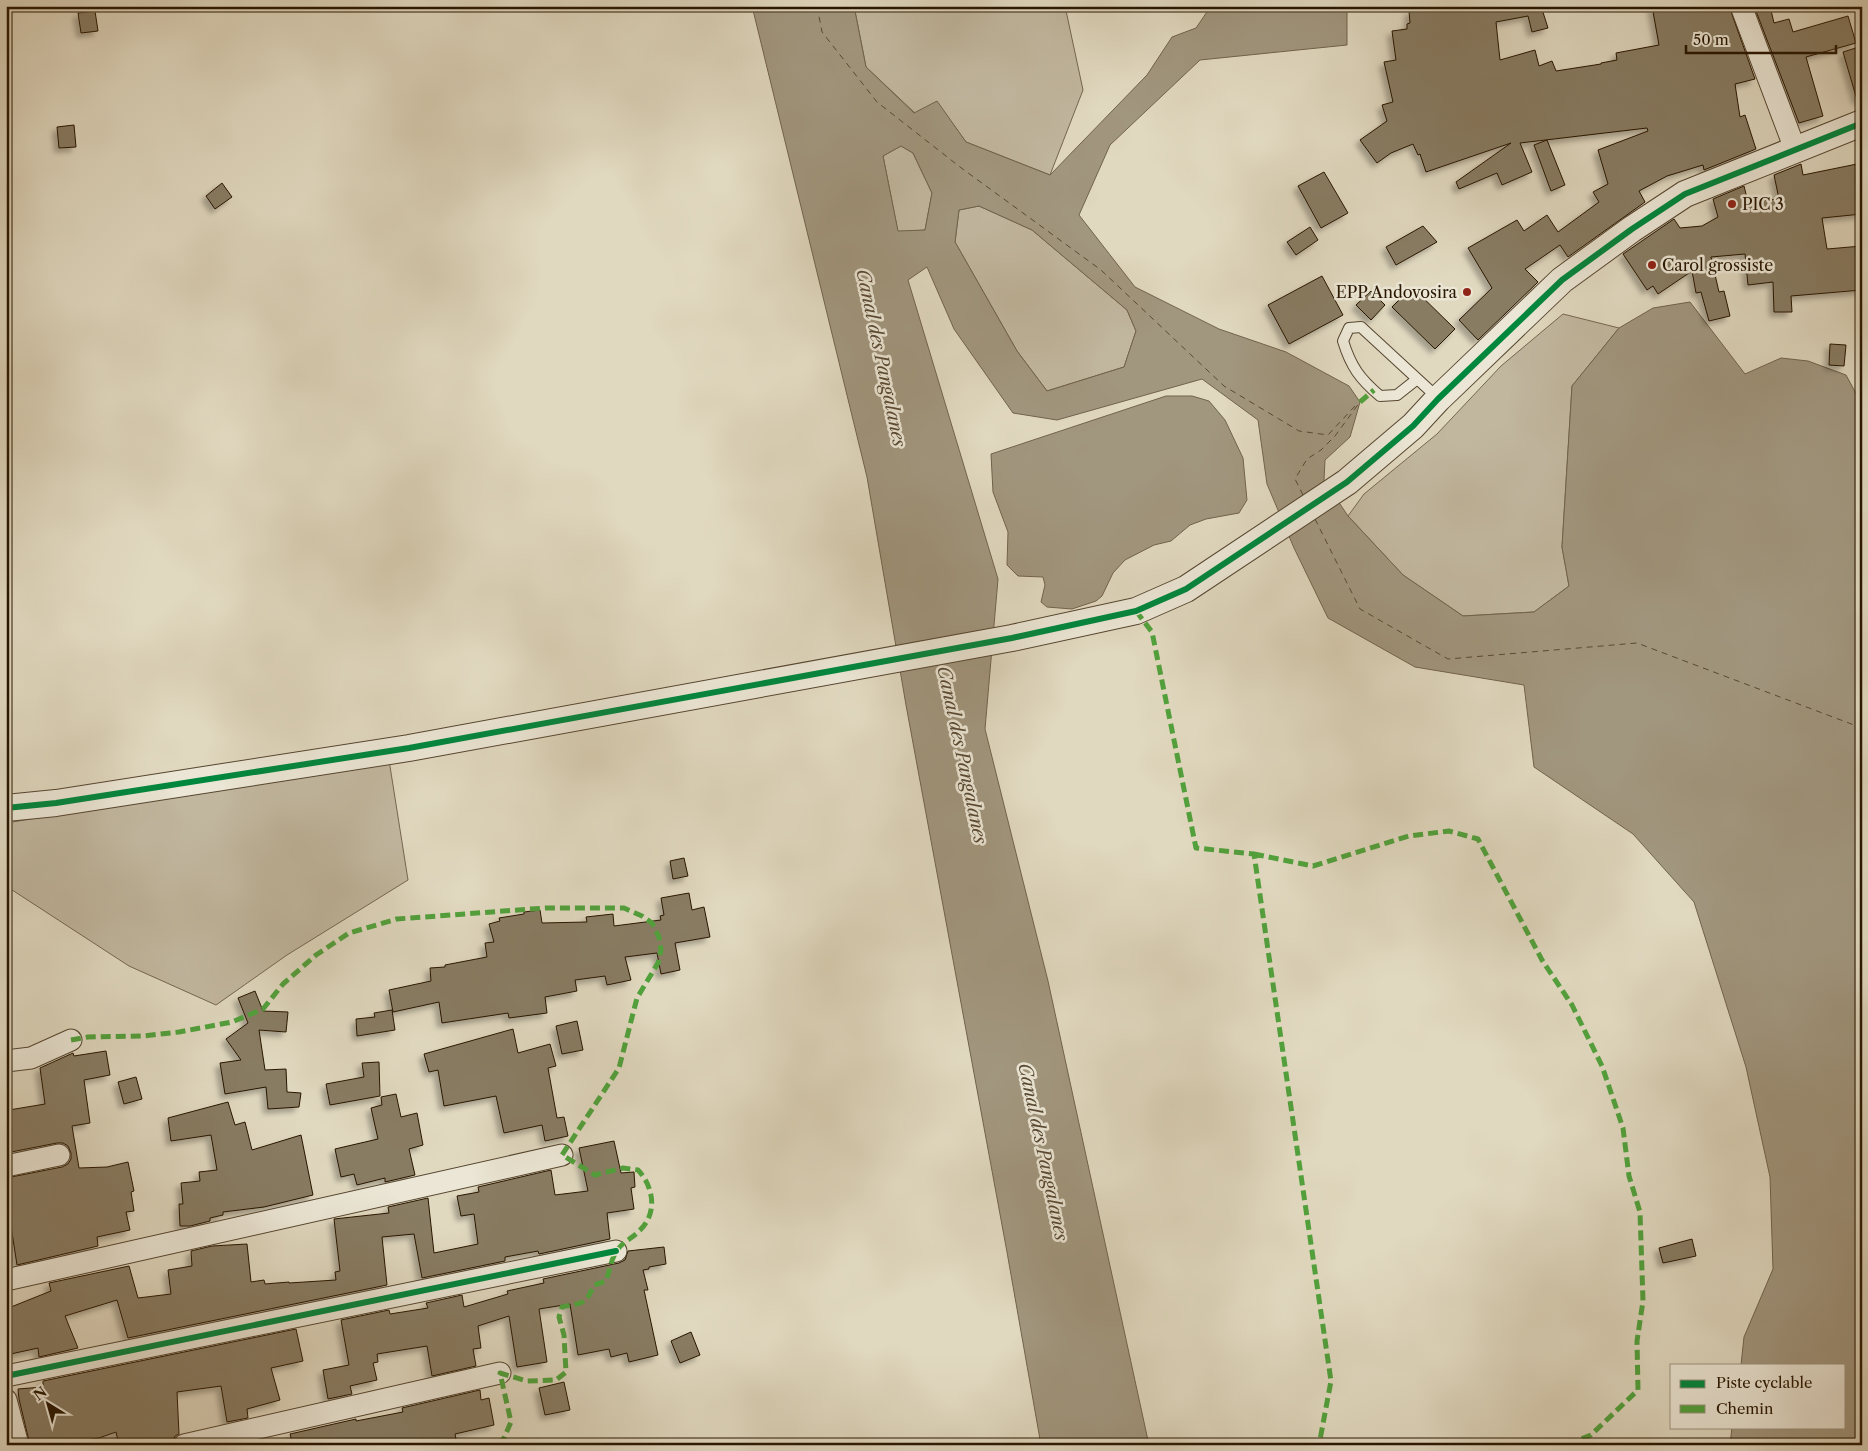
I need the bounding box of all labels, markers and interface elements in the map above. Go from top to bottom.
scale bar [1686,22,1836,54]
text: 50 m [1693,30,1729,49]
place label: PIC 3 [1742,194,1784,214]
marker: PIC 3 [1726,198,1738,210]
place label: Carol grossiste [1662,255,1773,275]
marker: Carol grossiste [1646,259,1658,271]
water label: Canal des Pangalanes [851,267,911,449]
place label: EPP Andovosira [1336,282,1458,302]
marker: EPP Andovosira [1461,286,1473,298]
water label: Canal des Pangalanes [932,664,992,846]
water label: Canal des Pangalanes [1013,1061,1073,1243]
legend [1670,1364,1846,1428]
text: Piste cyclable [1716,1373,1812,1392]
north arrow [22,1378,72,1428]
text: N [30,1383,50,1404]
text: Chemin [1716,1399,1774,1418]

